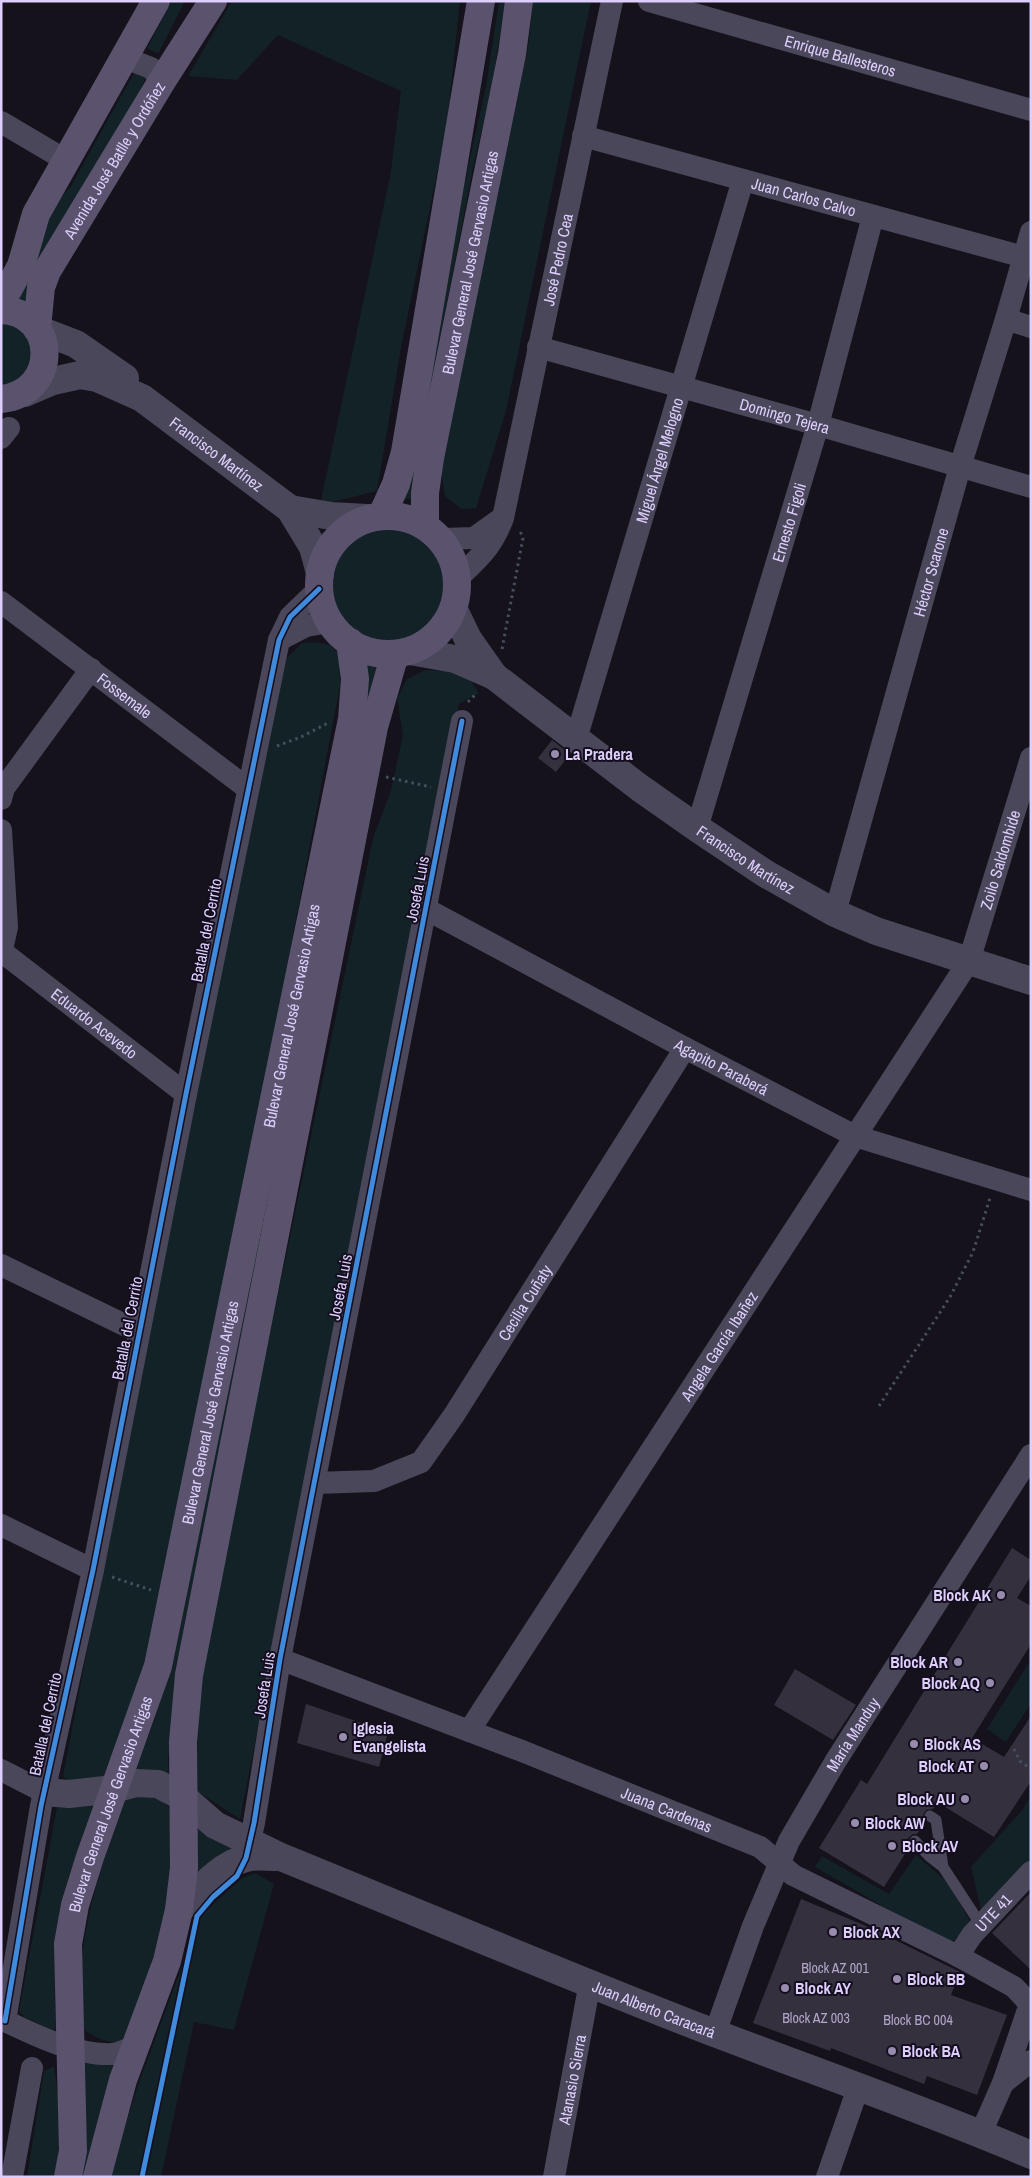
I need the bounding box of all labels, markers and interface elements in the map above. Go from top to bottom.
street label: Enrique Ballesteros [782,29,898,82]
street label: Avenida José Batlle y Ordóñez [58,77,170,244]
street label: Bulevar General José Gervasio Artigas [436,149,503,376]
street label: Juan Carlos Calvo [749,172,858,221]
street label: José Pedro Cea [537,211,578,308]
street label: Domingo Tejera [737,393,833,439]
street label: Miguel Ángel Melogno [630,395,688,526]
street label: Francisco Martínez [165,412,269,497]
street label: Ernesto Figoli [766,480,811,565]
street label: Héctor Scarone [908,525,953,619]
street label: Fossemale [93,668,157,723]
place label: La Pradera [565,743,634,765]
marker: La Pradera [549,748,561,760]
street label: Zoilo Saldombide [974,807,1025,912]
street label: Francisco Martínez [692,820,799,899]
street label: Josefa Luis [400,854,434,924]
street label: Batalla del Cerrito [185,876,227,984]
street label: Bulevar General José Gervasio Artigas [258,902,325,1129]
street label: Eduardo Acevedo [47,983,142,1064]
street label: Agapito Paraberá [670,1033,773,1101]
street label: Josefa Luis [323,1252,357,1322]
street label: Cecilia Cuñaty [493,1260,557,1345]
street label: Batalla del Cerrito [106,1274,148,1382]
street label: Angela García Ibañez [675,1286,763,1406]
street label: Bulevar General José Gervasio Artigas [176,1299,243,1526]
place label: Block AK [933,1584,992,1606]
marker: Block AK [995,1589,1007,1601]
street label: Josefa Luis [248,1650,280,1720]
place label: Block AR [890,1651,949,1673]
marker: Block AR [952,1656,964,1668]
street label: Batalla del Cerrito [23,1670,67,1778]
place label: Block AQ [921,1672,980,1694]
marker: Block AQ [984,1677,996,1689]
street label: Bulevar General José Gervasio Artigas [63,1693,158,1914]
street label: María Manduy [821,1693,885,1776]
place label: Iglesia Evangelista [353,1717,427,1757]
marker: Iglesia Evangelista [337,1731,349,1743]
place label: Block AS [924,1733,981,1755]
marker: Block AS [908,1738,920,1750]
place label: Block AT [919,1755,974,1777]
marker: Block AT [978,1760,990,1772]
street label: Juana Cardenas [618,1781,716,1838]
place label: Block AU [897,1788,955,1810]
marker: Block AU [959,1793,971,1805]
place label: Block AW [865,1812,926,1834]
marker: Block AW [849,1817,861,1829]
place label: Block AV [902,1835,958,1857]
marker: Block AV [886,1840,898,1852]
street label: UTE 41 [970,1888,1017,1936]
place label: Block AX [843,1921,900,1943]
marker: Block AX [827,1926,839,1938]
house number: Block AZ 001 [801,1959,869,1977]
place label: Block BB [907,1968,965,1990]
marker: Block BB [891,1973,903,1985]
street label: Juan Alberto Caracará [589,1975,719,2044]
place label: Block AY [795,1977,851,1999]
marker: Block AY [779,1982,791,1994]
house number: Block AZ 003 [782,2009,850,2027]
house number: Block BC 004 [883,2011,953,2029]
street label: Atanasio Sierra [553,2032,591,2127]
place label: Block BA [902,2040,961,2062]
marker: Block BA [886,2045,898,2057]

